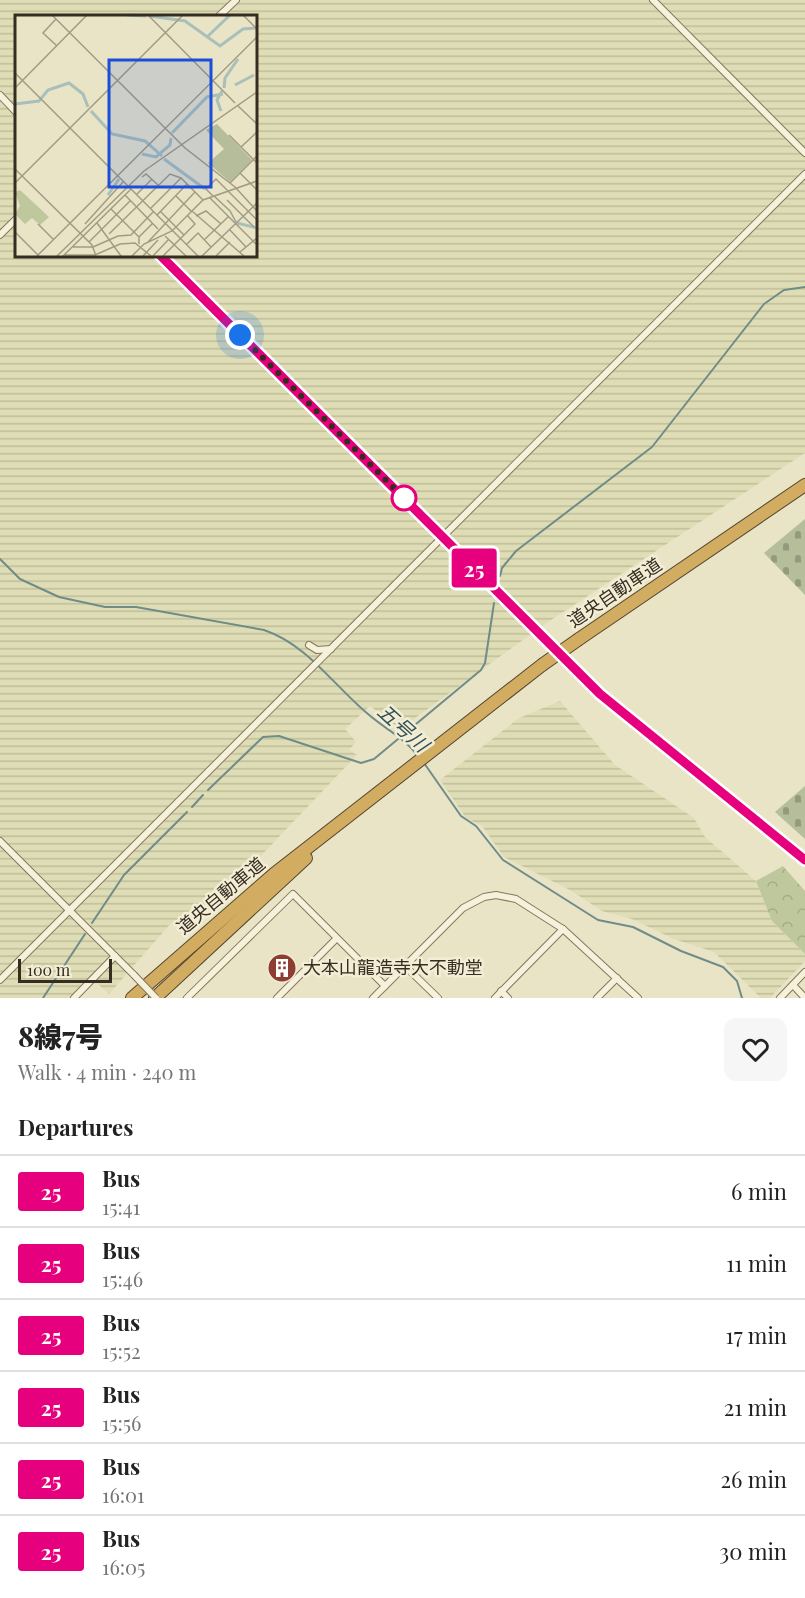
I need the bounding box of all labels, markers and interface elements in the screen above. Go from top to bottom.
inset map [15,15,256,256]
your location [225,320,255,350]
unlabelled marker [391,485,417,511]
line badge: 25 [447,548,501,588]
street label: 道央自動車道 [563,552,666,632]
text: 25 [464,554,484,582]
water label: 五号川 [373,697,437,758]
street label: 道央自動車道 [171,851,269,939]
building icon: 大本山龍造寺大不動堂 [266,952,298,984]
place label: 大本山龍造寺大不動堂 [303,955,483,979]
scale bar [18,956,112,983]
text: 100 m [27,959,70,980]
text: 8線7号 [18,1017,103,1054]
button: heart [724,1018,787,1081]
text: Walk · 4 min · 240 m [18,1058,196,1085]
text: Departures [18,1112,133,1142]
text: Bus [102,1163,140,1193]
text: 6 min [731,1176,787,1206]
text: 25 [41,1177,61,1205]
text: 15:41 [102,1193,140,1220]
text: Bus [102,1235,140,1265]
text: 11 min [726,1248,787,1278]
text: 25 [41,1249,61,1277]
text: 15:46 [102,1265,143,1292]
text: Bus [102,1307,140,1337]
text: 17 min [726,1320,787,1350]
text: 25 [41,1321,61,1349]
text: 15:52 [102,1337,141,1364]
text: Bus [102,1379,140,1409]
text: 21 min [724,1392,787,1422]
text: 25 [41,1393,61,1421]
text: 15:56 [102,1409,141,1436]
text: Bus [102,1451,140,1481]
text: 26 min [720,1464,787,1494]
text: 25 [41,1465,61,1493]
text: 16:01 [102,1481,144,1508]
text: Bus [102,1523,140,1553]
text: 30 min [719,1536,787,1566]
text: 25 [41,1537,61,1565]
text: 16:05 [102,1553,145,1580]

